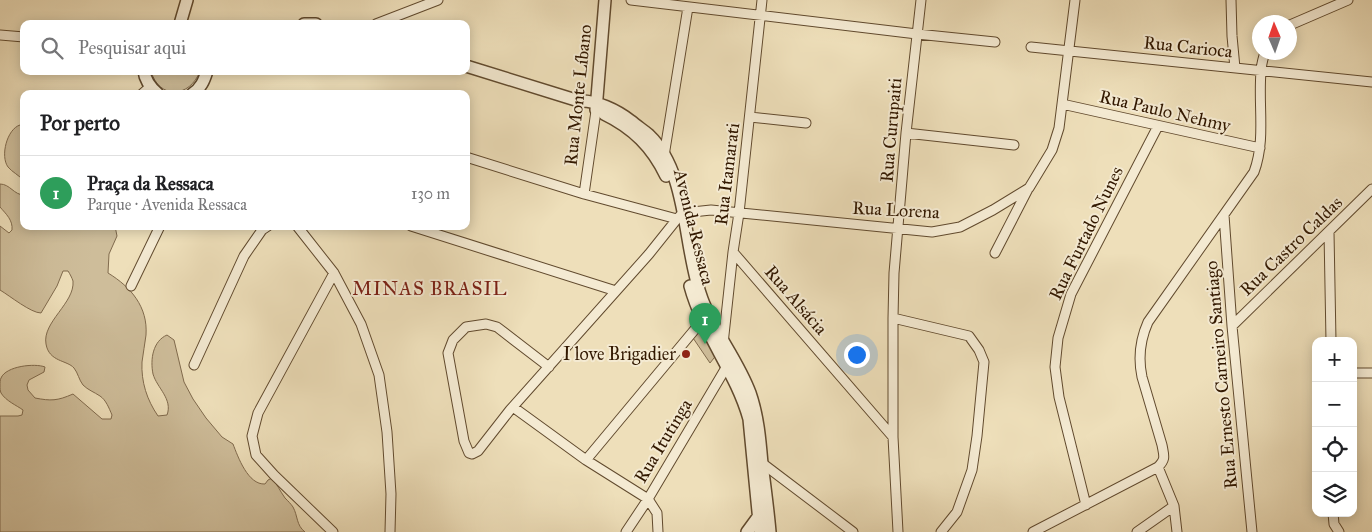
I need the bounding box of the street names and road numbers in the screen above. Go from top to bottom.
street label: Rua Monte Líbano [560,23,596,167]
street label: Rua Carioca [1142,31,1234,63]
street label: Rua Curupaiti [875,77,907,183]
street label: Rua Paulo Nehmy [1097,85,1233,137]
street label: Rua Itamarati [710,121,744,227]
street label: Rua Furtado Nunes [1044,163,1128,303]
street label: Avenida Ressaca [669,166,719,288]
street label: Rua Castro Caldas [1235,192,1347,300]
street label: Rua Lorena [852,197,941,223]
street label: Rua Ernesto Carneiro Santiago [1200,260,1243,490]
street label: Rua Alsácia [760,261,832,340]
street label: Rua Itutinga [629,395,698,487]

